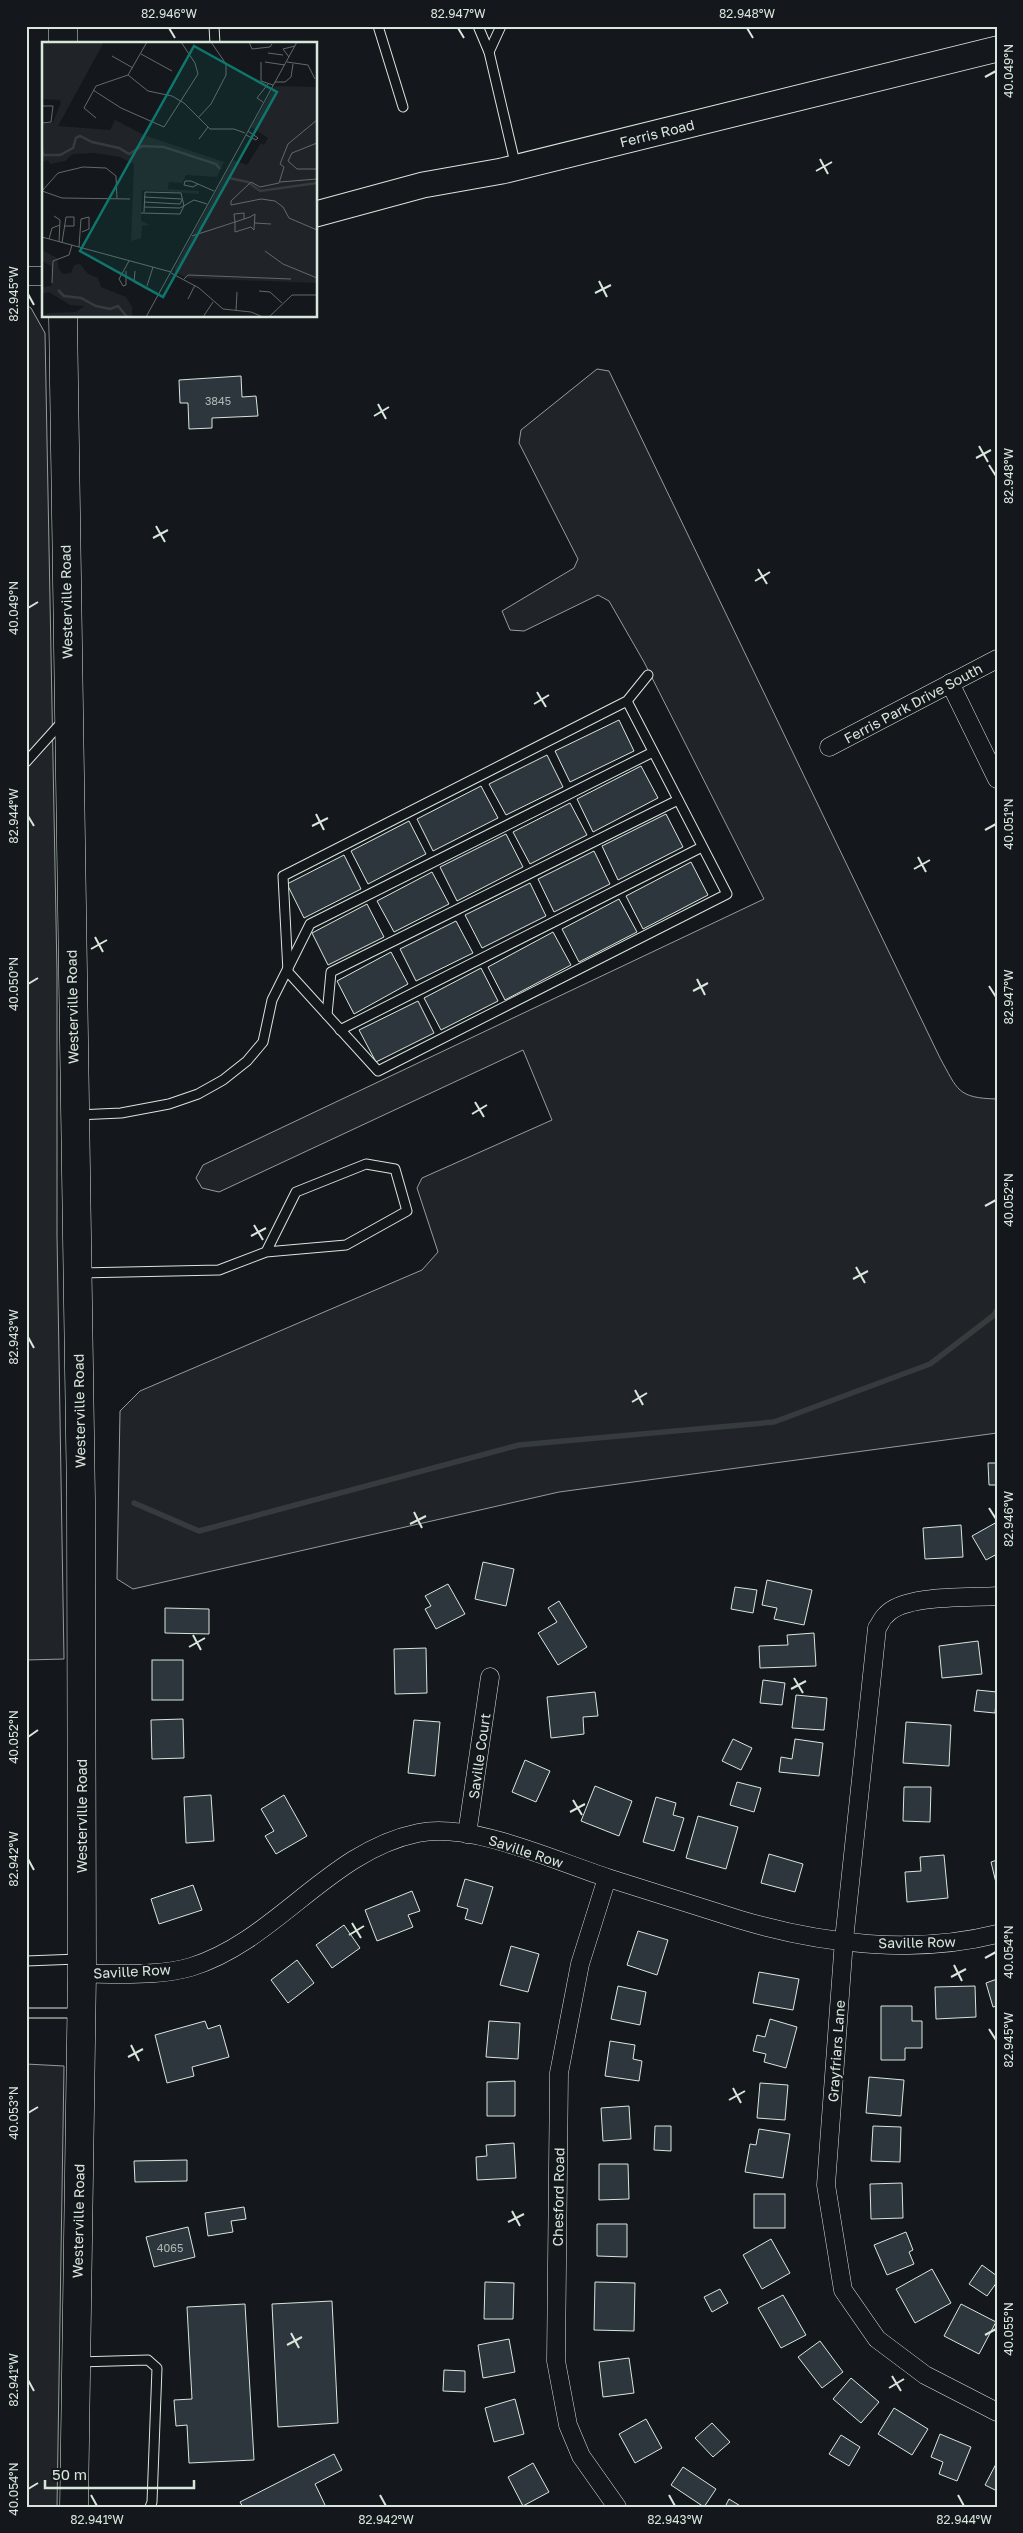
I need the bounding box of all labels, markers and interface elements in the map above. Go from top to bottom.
text: 82.946°W [141,6,197,21]
text: 82.947°W [430,6,486,21]
text: 82.948°W [719,6,775,21]
inset map [42,42,318,318]
text: 40.049°N [1001,44,1016,98]
street label: Ferris Road [618,116,696,150]
text: 82.945°W [6,266,21,322]
house number: 3845 [205,394,231,407]
text: 82.948°W [1001,448,1016,504]
street label: Westerville Road [57,545,75,659]
text: 40.049°N [6,581,21,635]
street label: Ferris Park Drive South [841,659,985,747]
text: 82.944°W [6,788,21,844]
text: 40.051°N [1001,798,1016,850]
street label: Westerville Road [63,950,81,1064]
text: 40.050°N [6,957,21,1011]
text: 82.947°W [1001,969,1016,1025]
text: 40.052°N [1001,1173,1016,1227]
text: 82.943°W [6,1309,21,1365]
street label: Westerville Road [70,1354,88,1468]
text: 82.946°W [1001,1491,1016,1547]
text: 40.052°N [6,1710,21,1764]
street label: Saville Court [465,1712,493,1800]
street label: Westerville Road [73,1759,90,1873]
text: 82.942°W [6,1831,21,1887]
street label: Saville Row [486,1831,566,1871]
text: 40.054°N [1001,1925,1016,1979]
street label: Saville Row [878,1933,956,1951]
street label: Saville Row [93,1960,171,1982]
street label: Grayfriars Lane [824,1999,848,2103]
text: 82.945°W [1001,2012,1016,2068]
text: 40.053°N [6,2086,21,2140]
street label: Chesford Road [549,2147,567,2247]
street label: Westerville Road [69,2164,87,2278]
house number: 4065 [157,2241,183,2254]
text: 40.055°N [1001,2302,1016,2356]
text: 82.941°W [6,2353,21,2407]
scale bar [45,2458,194,2490]
text: 40.054°N [6,2462,21,2516]
text: 50 m [52,2465,87,2483]
text: 82.941°W [70,2512,124,2527]
text: 82.942°W [358,2512,414,2527]
text: 82.943°W [647,2512,703,2527]
text: 82.944°W [936,2512,992,2527]

